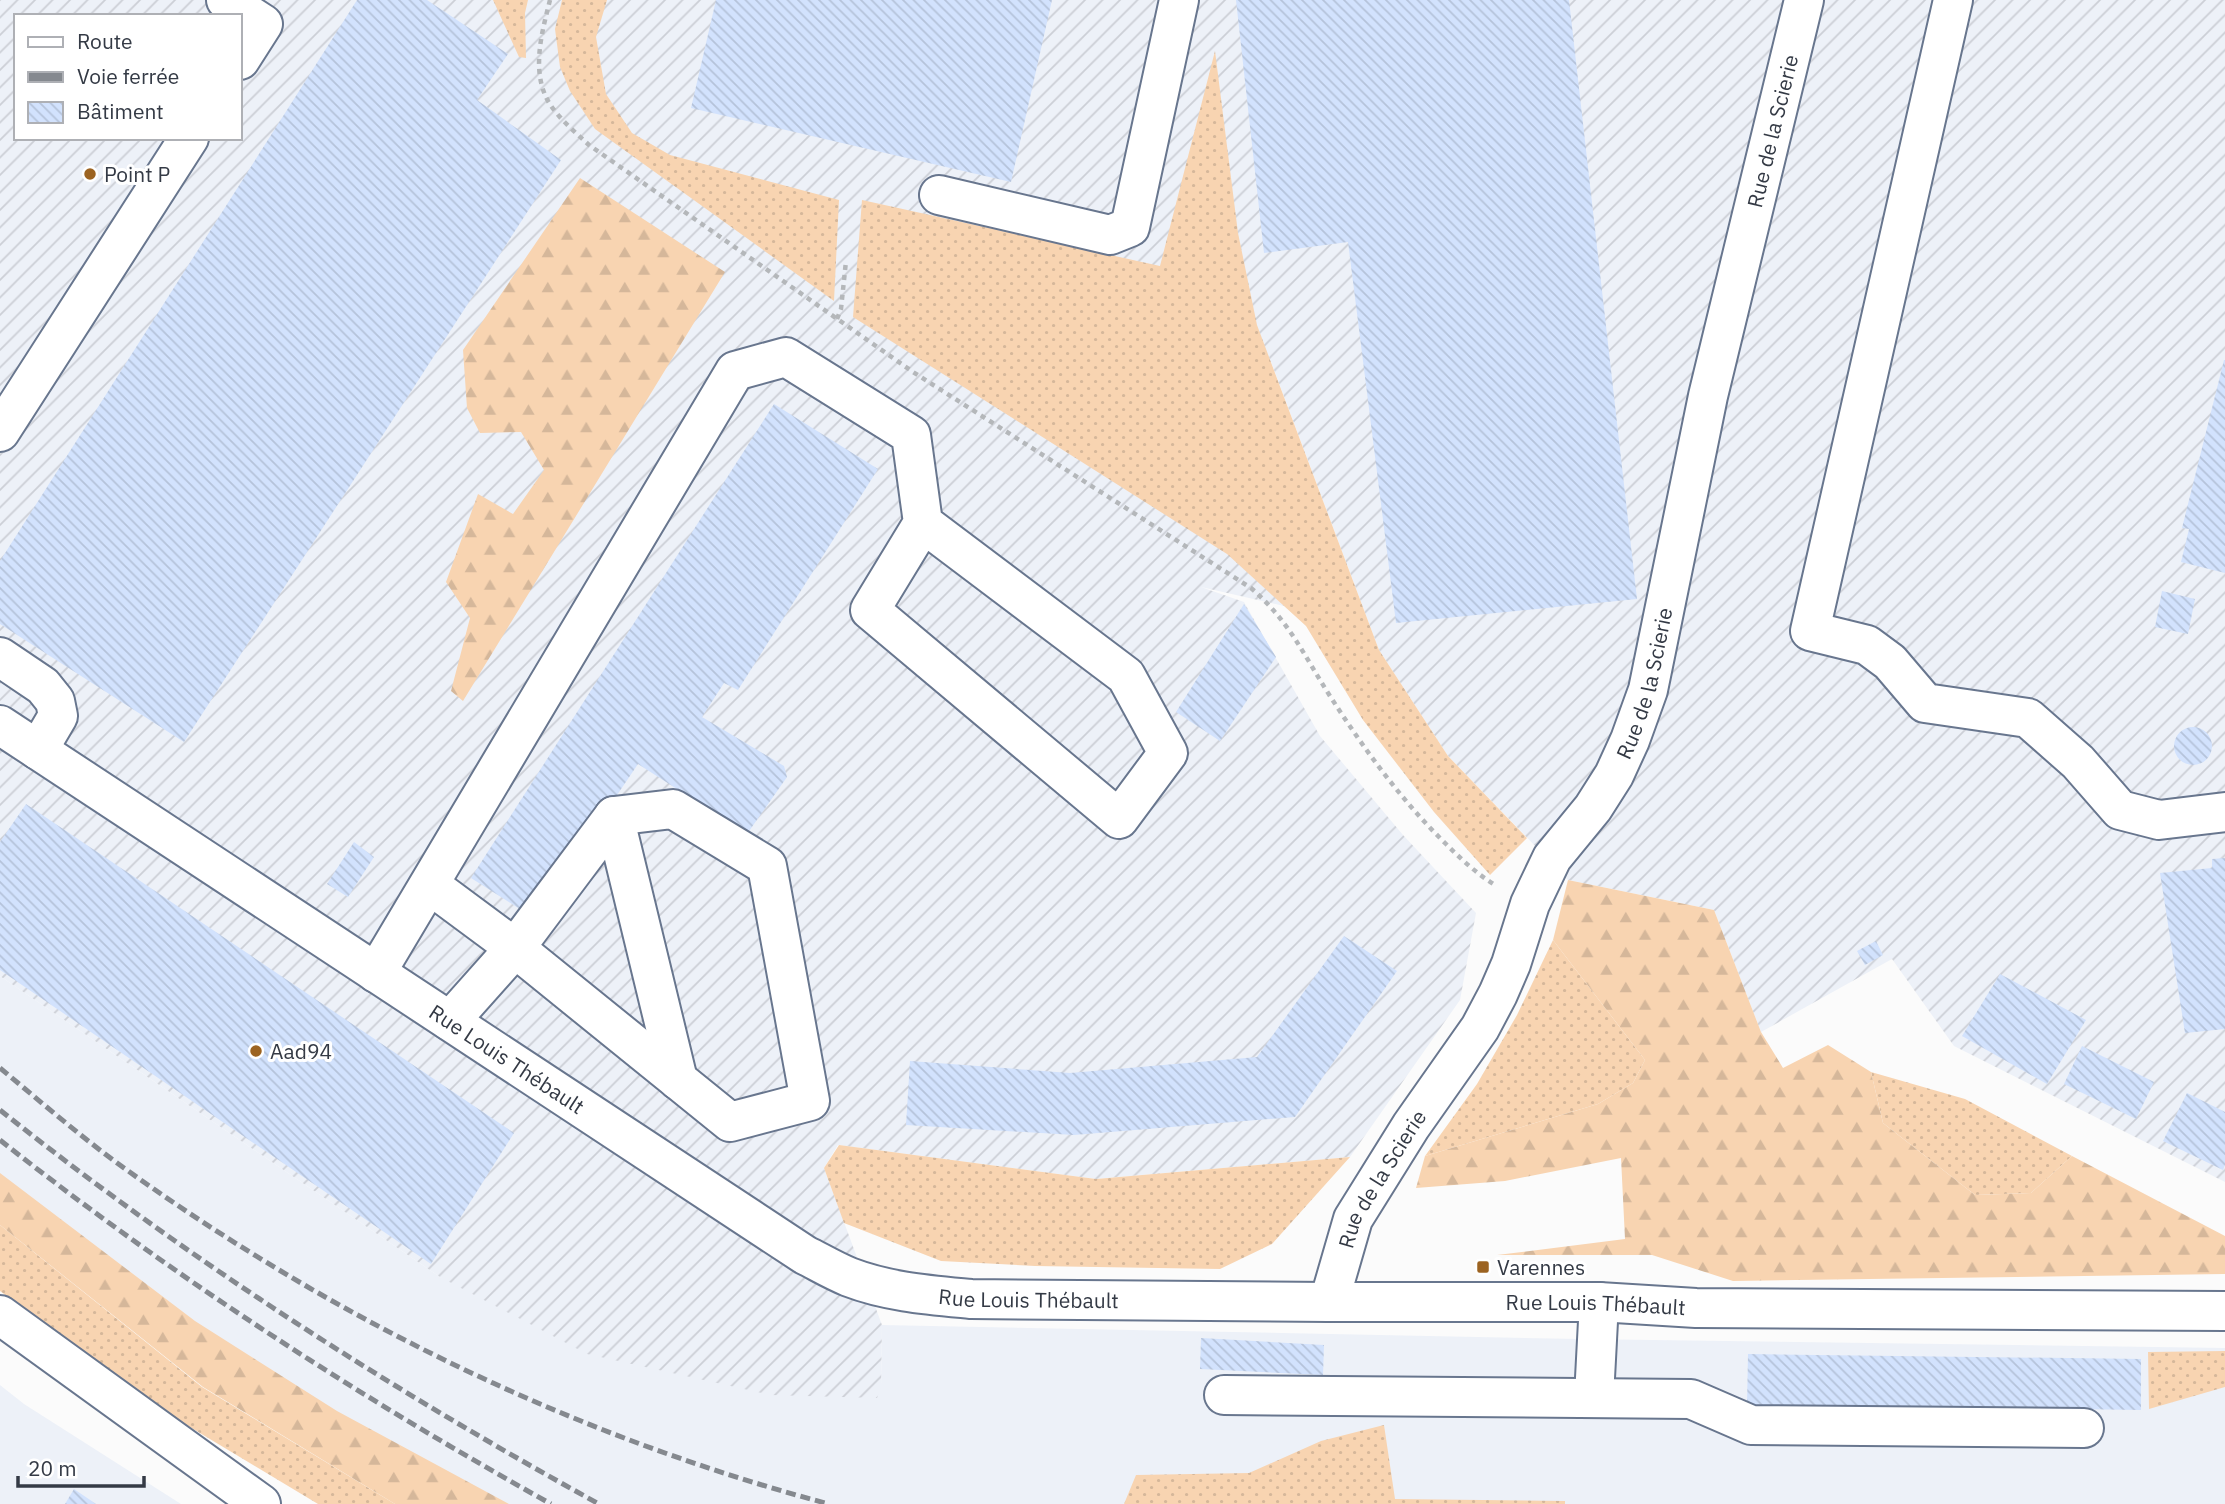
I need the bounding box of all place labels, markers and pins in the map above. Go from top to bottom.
place label: Point P [104,160,170,188]
marker: Point P [82,166,98,182]
place label: Aad94 [270,1037,332,1065]
marker: Aad94 [248,1043,264,1059]
place label: Varennes [1497,1253,1585,1281]
marker: Varennes [1475,1259,1491,1275]

